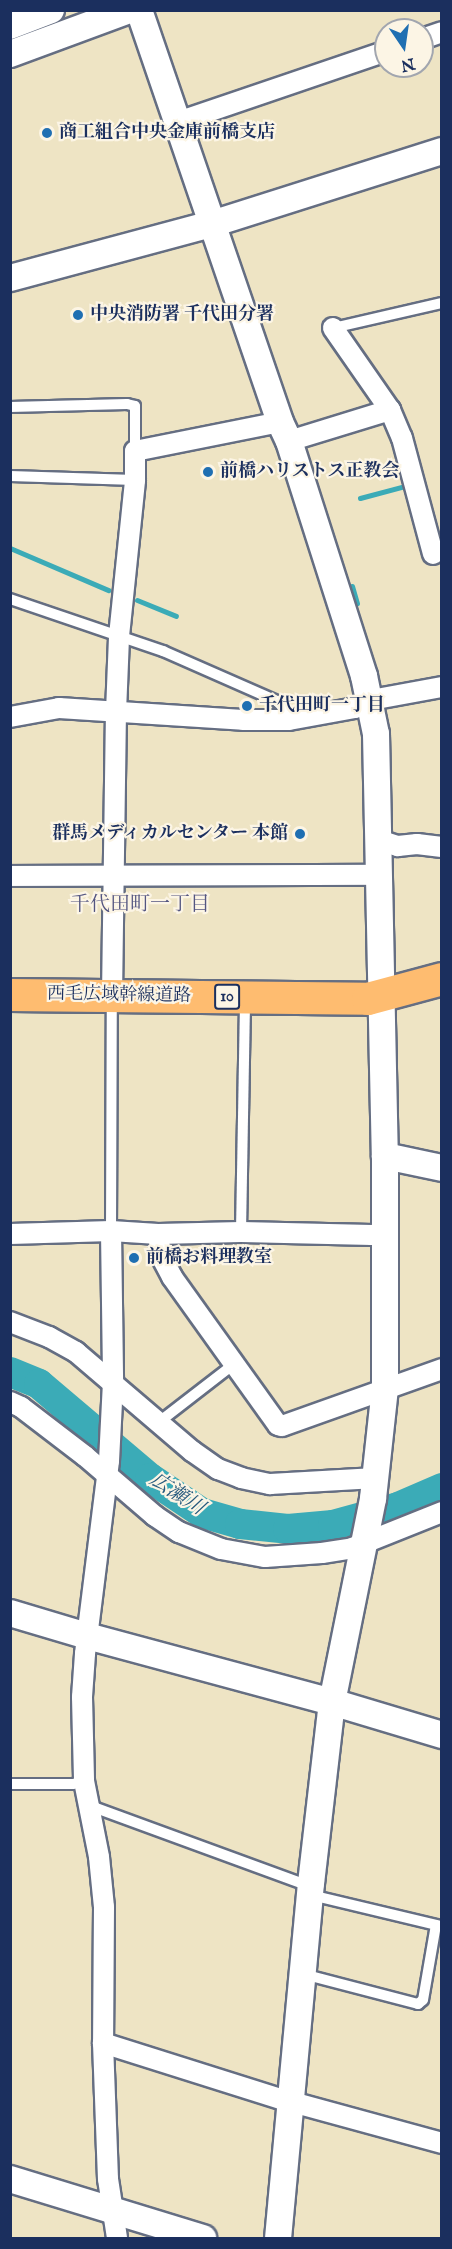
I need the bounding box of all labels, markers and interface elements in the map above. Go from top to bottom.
north arrow [374,18,434,78]
text: N [399,52,417,75]
place label: 商工組合中央金庫前橋支店 [59,122,275,144]
marker: 商工組合中央金庫前橋支店 [40,126,54,140]
place label: 中央消防署 千代田分署 [90,304,274,326]
marker: 中央消防署 千代田分署 [71,308,85,322]
place label: 前橋ハリストス正教会 [220,461,400,483]
marker: 前橋ハリストス正教会 [201,465,215,479]
place label: 千代田町一丁目 [259,695,385,717]
marker: 千代田町一丁目 [240,699,254,713]
place label: 群馬メディカルセンター 本館 [50,823,288,845]
marker: 群馬メディカルセンター 本館 [293,827,307,841]
district label: 千代田町一丁目 [70,892,210,916]
street label: 西毛広域幹線道路 [47,984,191,1008]
road number: 10 [214,984,240,1010]
place label: 前橋お料理教室 [146,1247,272,1269]
marker: 前橋お料理教室 [127,1251,141,1265]
water label: 広瀬川 [145,1468,209,1520]

